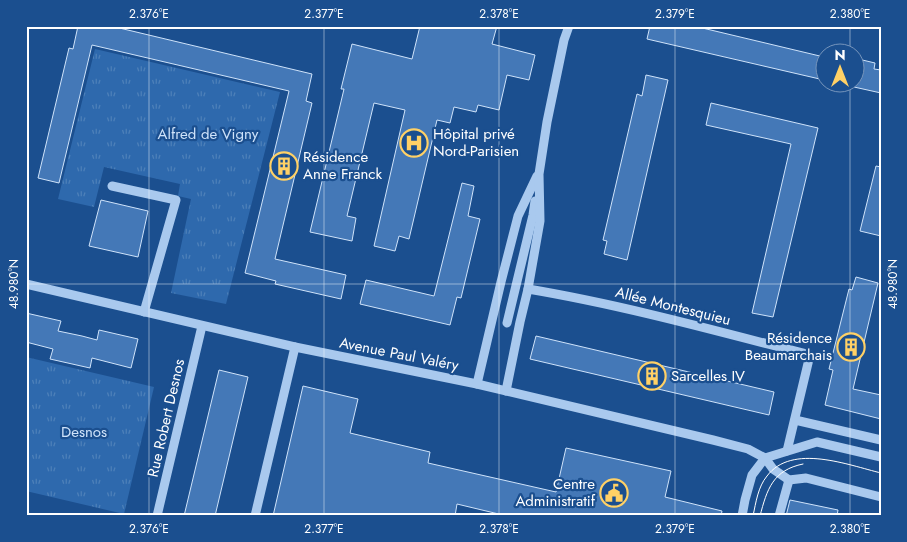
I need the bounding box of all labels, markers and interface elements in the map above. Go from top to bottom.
text: 2.376°E [129,5,169,23]
text: 2.377°E [304,5,344,23]
text: 2.378°E [479,5,519,23]
text: 2.379°E [655,5,695,23]
text: 2.380°E [830,5,870,23]
north arrow [814,42,864,92]
text: N [834,45,846,65]
park label: Alfred de Vigny [158,123,259,145]
place label: Hôpital privé Nord-Parisien [433,123,519,162]
hospital icon: Hôpital privé Nord-Parisien [399,128,429,158]
place label: Résidence Anne Franck [303,146,382,185]
building icon: Résidence Anne Franck [269,151,299,181]
text: 48.980°N [5,259,23,309]
text: 48.980°N [884,259,902,309]
street label: Allée Montesquieu [613,281,733,331]
place label: Résidence Beaumarchais [745,327,832,366]
street label: Avenue Paul Valéry [337,332,461,376]
building icon: Résidence Beaumarchais [836,332,866,362]
street label: Rue Robert Desnos [142,357,190,479]
building icon: Sarcelles IV [637,361,667,391]
place label: Sarcelles IV [671,365,745,387]
park label: Desnos [61,421,107,443]
place label: Centre Administratif [515,473,596,512]
public building icon: Centre Administratif [599,478,629,508]
text: 2.376°E [129,520,169,538]
text: 2.377°E [304,520,344,538]
text: 2.378°E [479,520,519,538]
text: 2.379°E [655,520,695,538]
text: 2.380°E [830,520,870,538]

